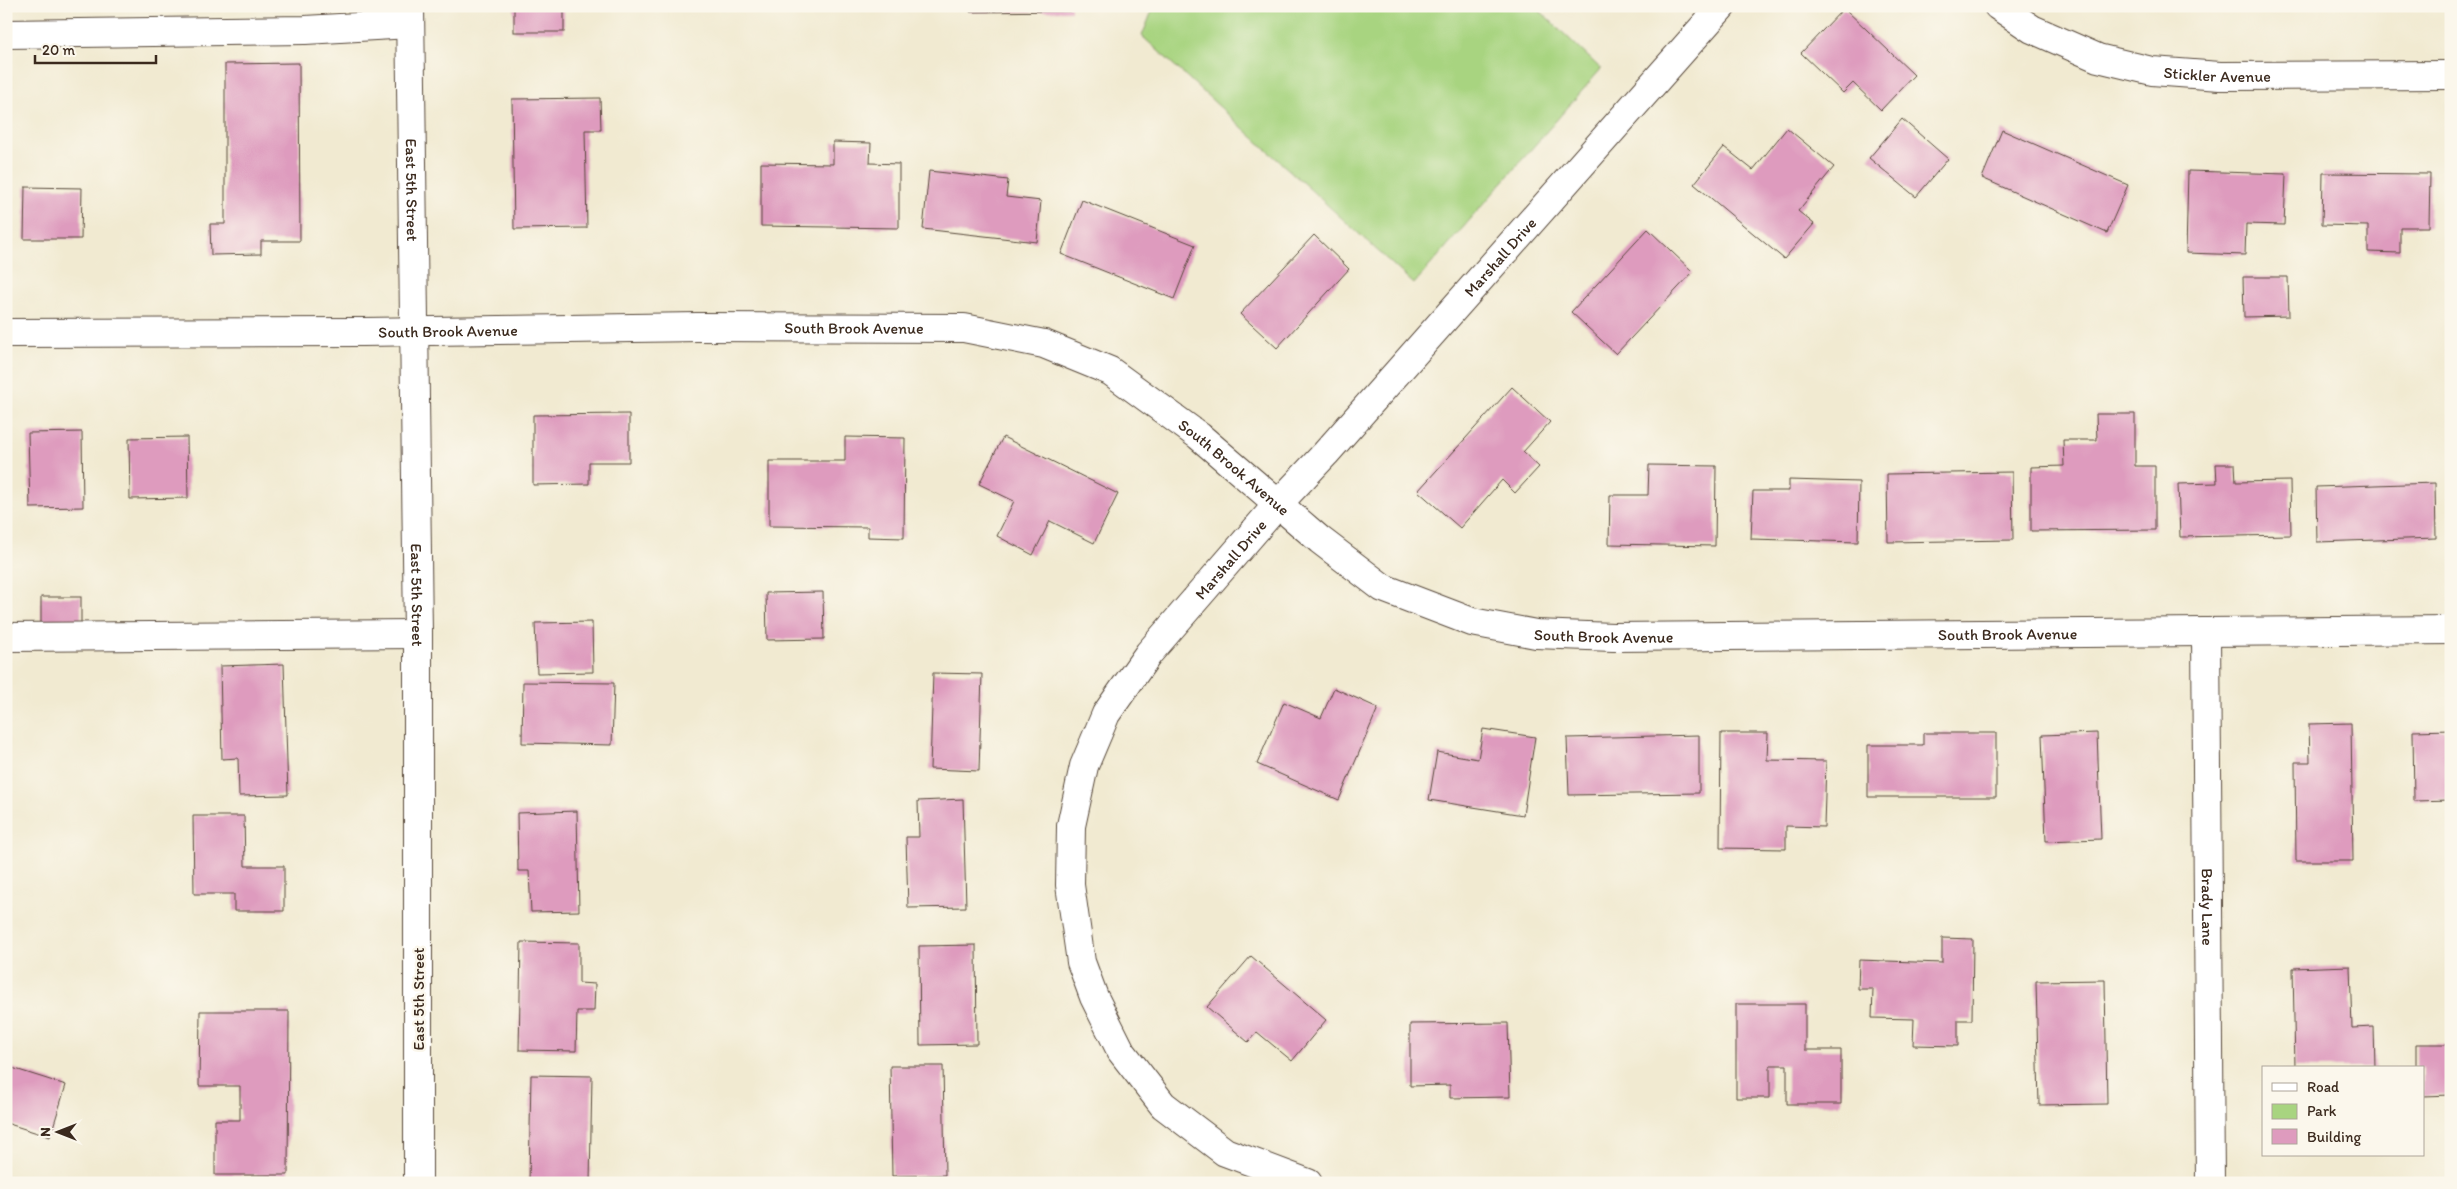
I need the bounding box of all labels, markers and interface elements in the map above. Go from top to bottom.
scale bar [35,32,156,64]
text: 20 m [42,41,76,59]
street label: Stickler Avenue [2163,63,2271,86]
street label: East 5th Street [402,138,422,242]
street label: Marshall Drive [1460,214,1540,301]
street label: South Brook Avenue [784,318,924,338]
street label: South Brook Avenue [378,321,518,342]
street label: South Brook Avenue [1175,415,1293,520]
street label: Marshall Drive [1191,516,1270,603]
street label: East 5th Street [407,543,427,647]
street label: South Brook Avenue [1938,624,2077,644]
street label: South Brook Avenue [1534,625,1673,647]
street label: Brady Lane [2198,868,2217,946]
street label: East 5th Street [409,947,428,1051]
legend [2262,1066,2424,1156]
text: Road [2307,1078,2340,1096]
text: Park [2307,1102,2337,1120]
north arrow [32,1106,82,1156]
text: N [37,1127,54,1137]
text: Building [2307,1128,2361,1146]

